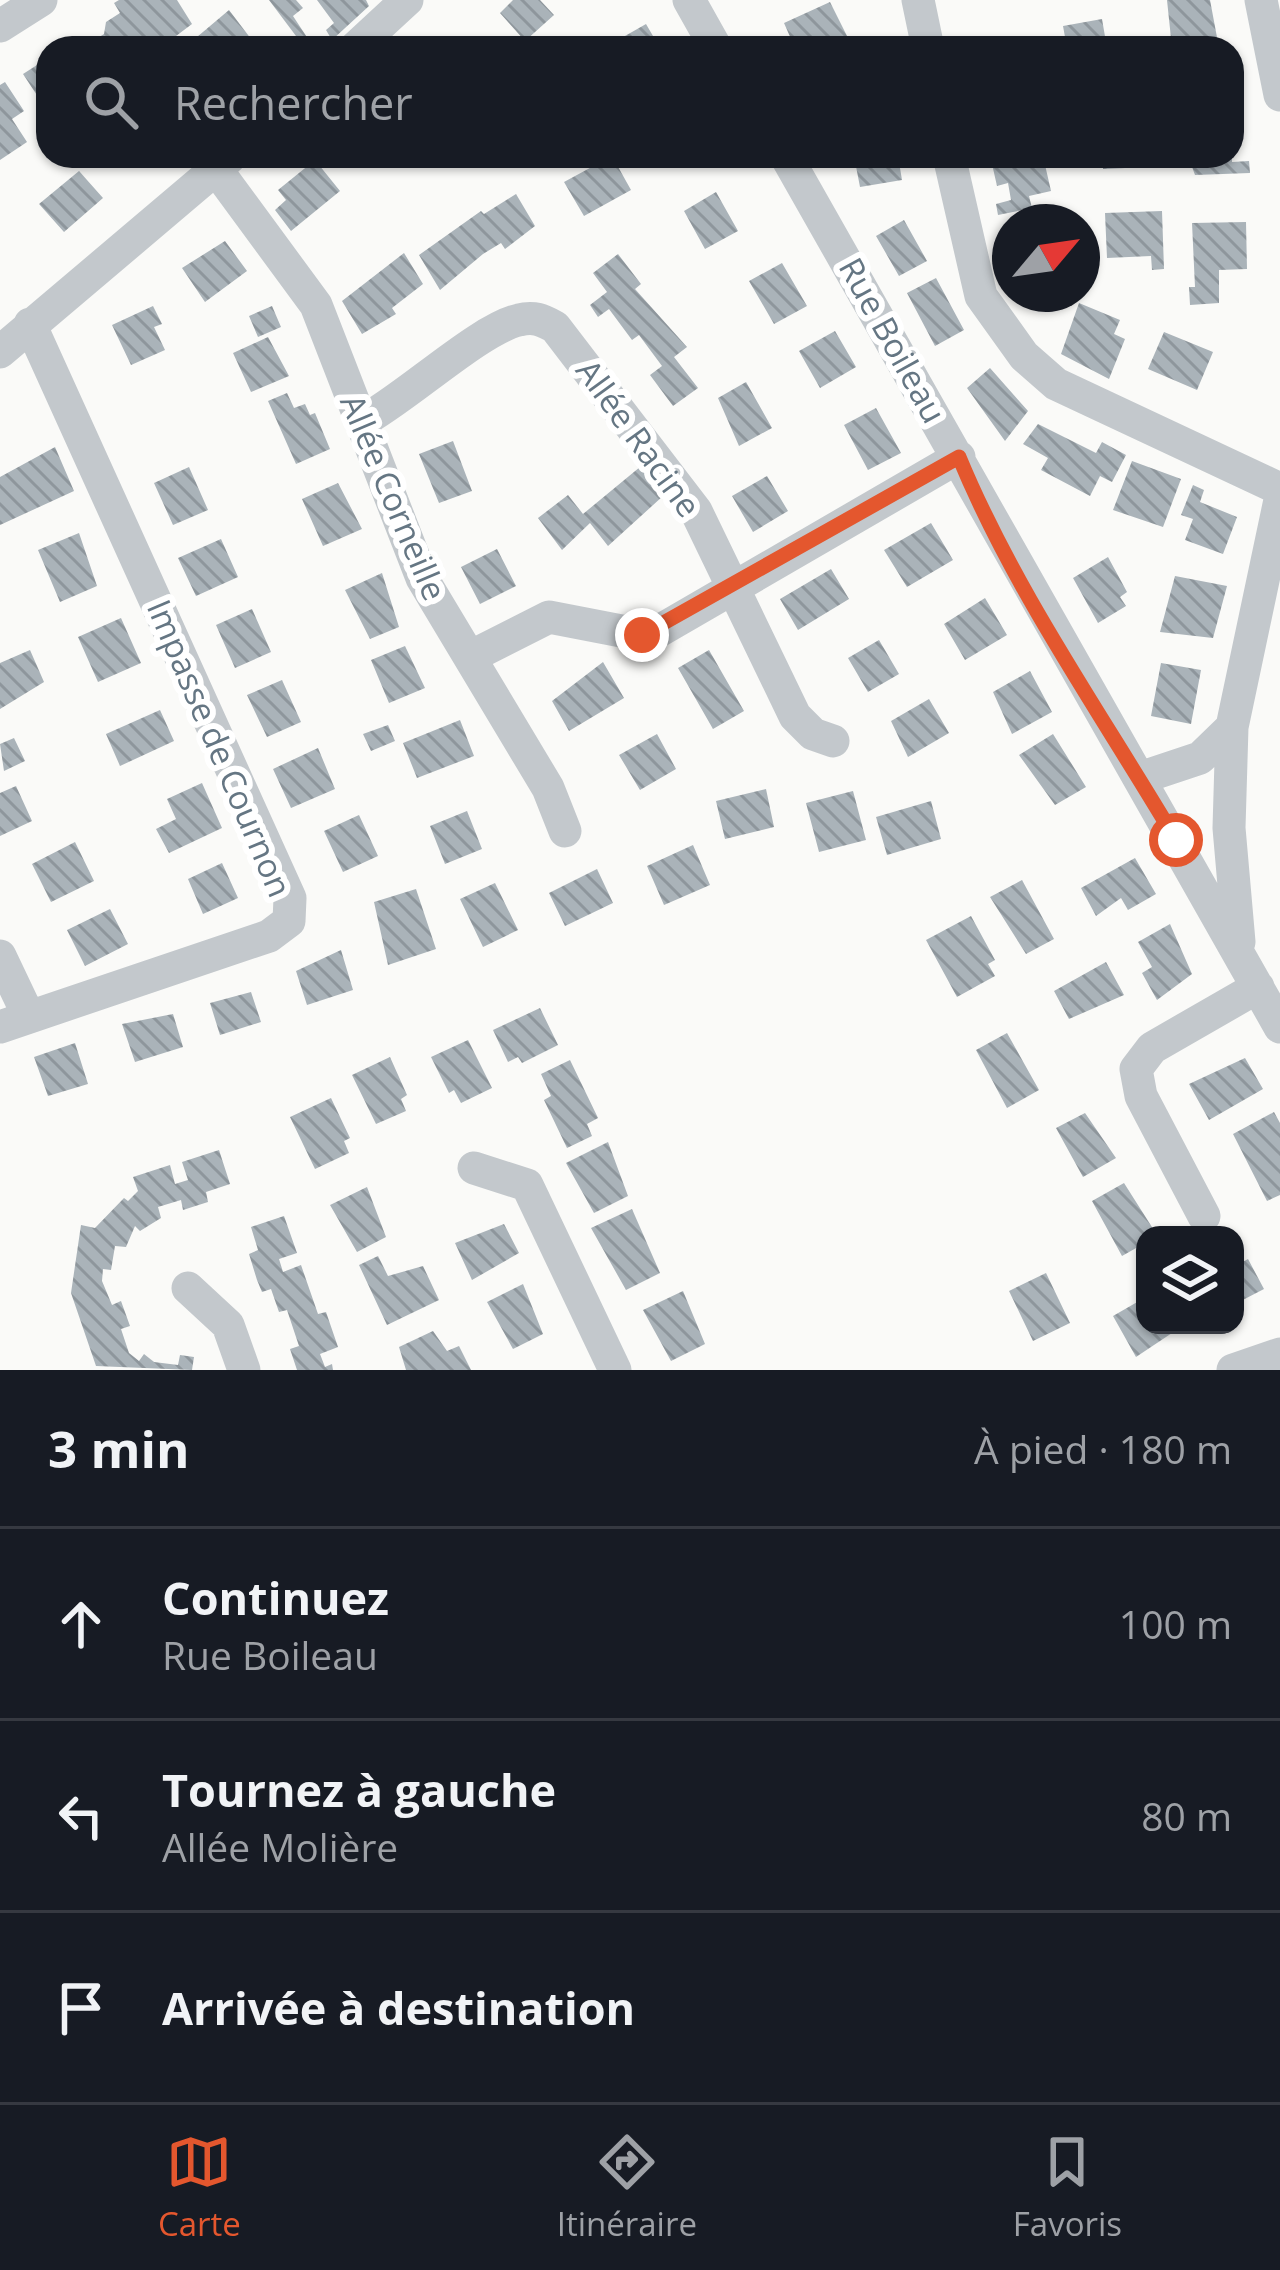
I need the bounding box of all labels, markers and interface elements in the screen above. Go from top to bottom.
search box [36,36,1244,168]
icon: search [78,69,144,135]
text: Rechercher [174,72,413,133]
north arrow [992,204,1100,312]
street label: Rue Boileau [829,249,957,431]
street label: Allée Racine [566,350,712,526]
street label: Allée Corneille [330,387,458,607]
street label: Impasse de Cournon [137,592,303,904]
route end [615,608,669,662]
route start [1149,813,1203,867]
map controls [1136,1226,1244,1334]
button: layers [1136,1226,1244,1334]
text: 3 min [48,1413,190,1483]
text: À pied · 180 m [974,1422,1232,1475]
text: Continuez [162,1567,389,1628]
icon: ahead [48,1591,114,1657]
text: 100 m [1119,1597,1232,1650]
text: Rue Boileau [162,1628,378,1681]
text: Tournez à gauche [162,1759,556,1820]
icon: left [48,1783,114,1849]
text: 80 m [1141,1789,1232,1842]
text: Allée Molière [162,1820,398,1873]
icon: arrive [48,1975,114,2041]
text: Arrivée à destination [162,1977,635,2038]
tab: Carte [158,2129,241,2246]
tab: Itinéraire [557,2129,697,2246]
tab: Favoris [1013,2129,1122,2246]

